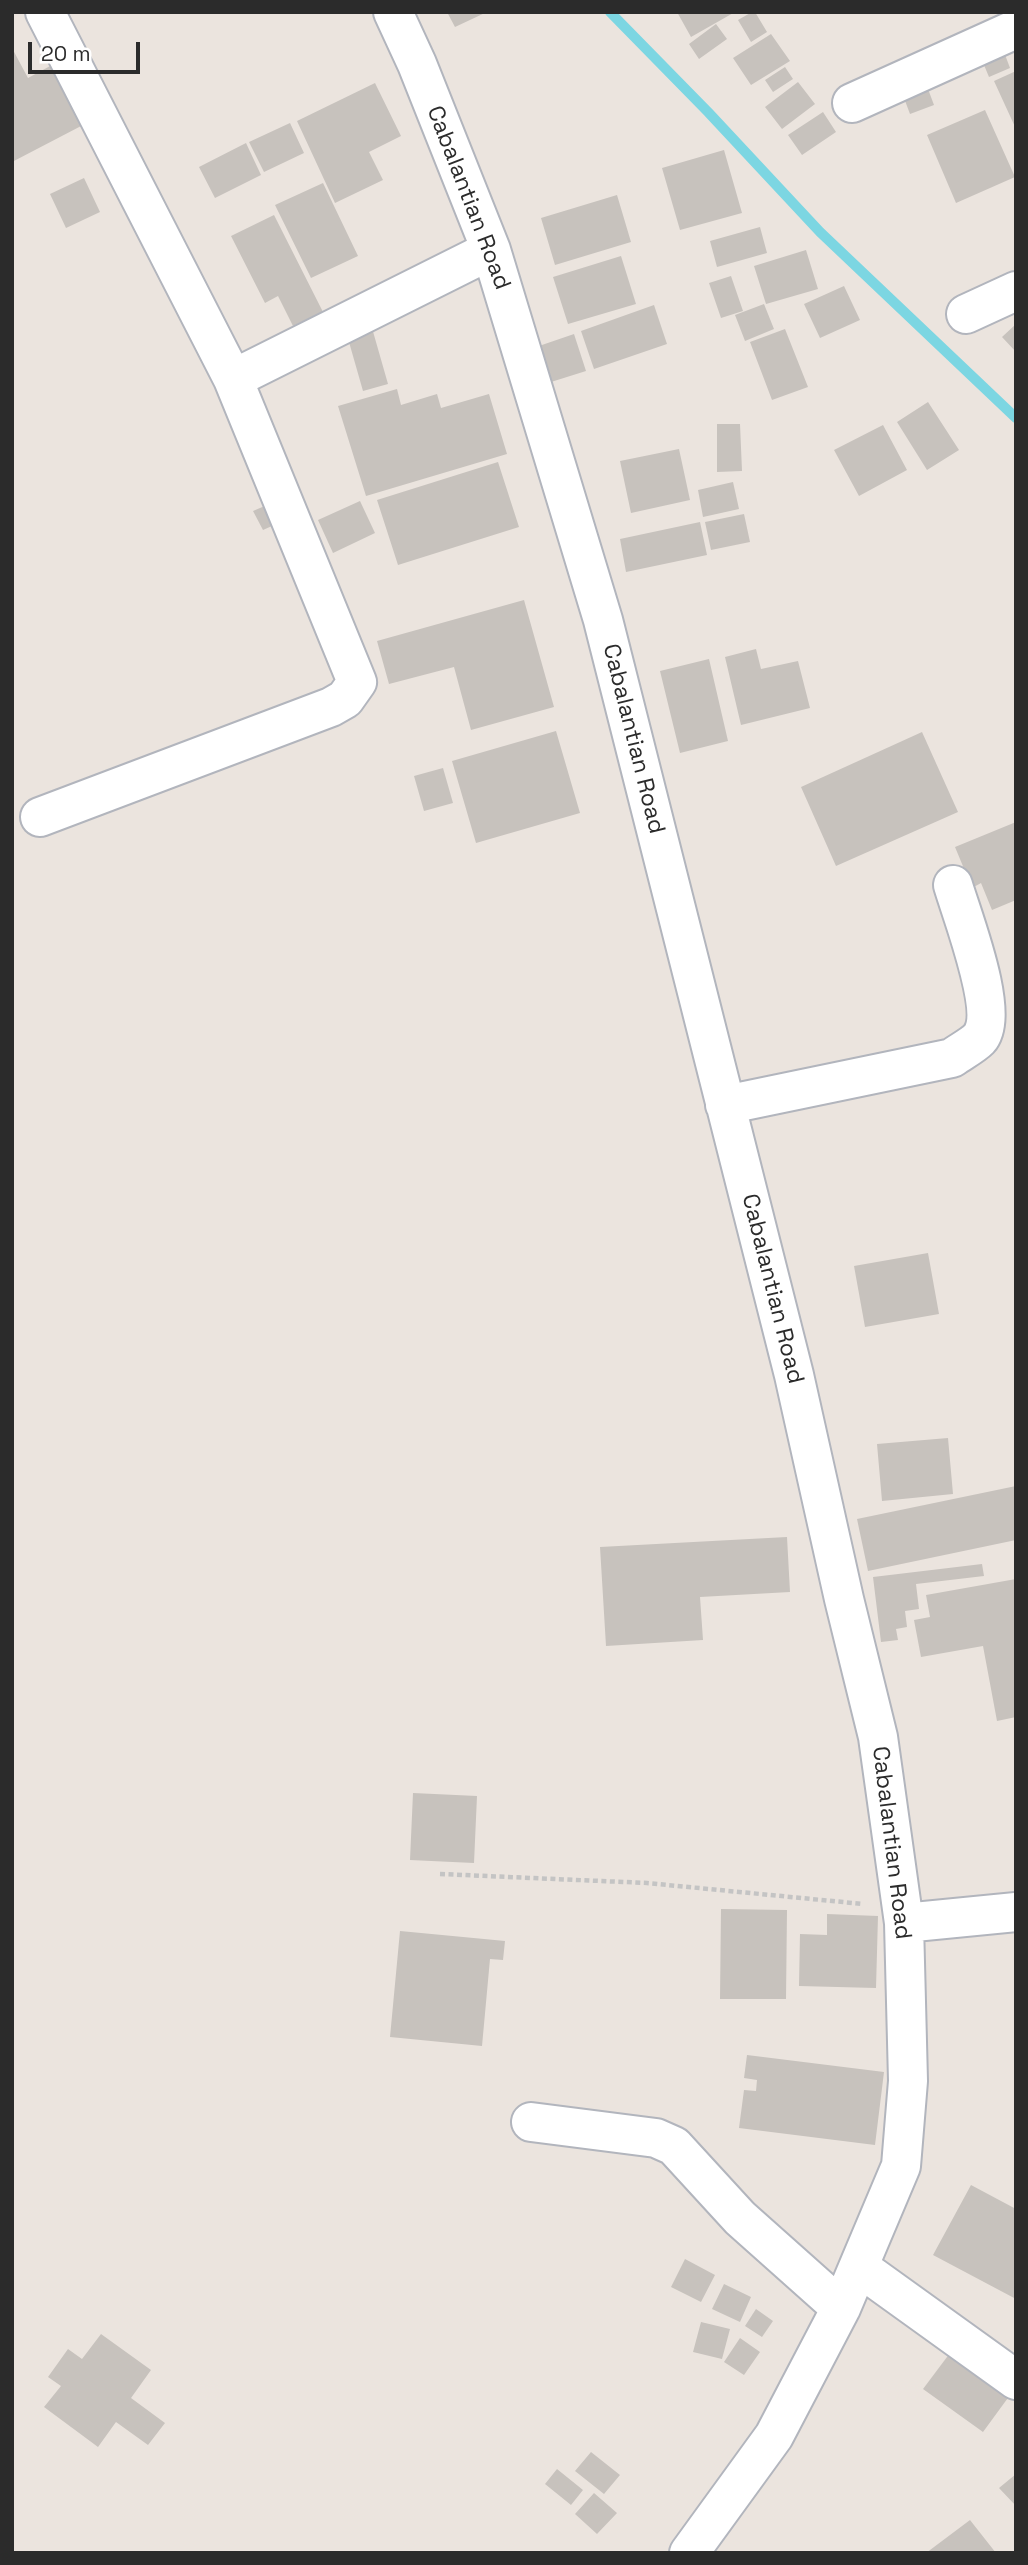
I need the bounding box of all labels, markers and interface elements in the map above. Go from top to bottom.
scale bar [32,28,144,72]
text: 20 m [41,40,91,67]
street label: Cabalantian Road [420,102,516,294]
street label: Cabalantian Road [596,641,670,837]
street label: Cabalantian Road [735,1191,809,1387]
street label: Cabalantian Road [865,1745,917,1941]

